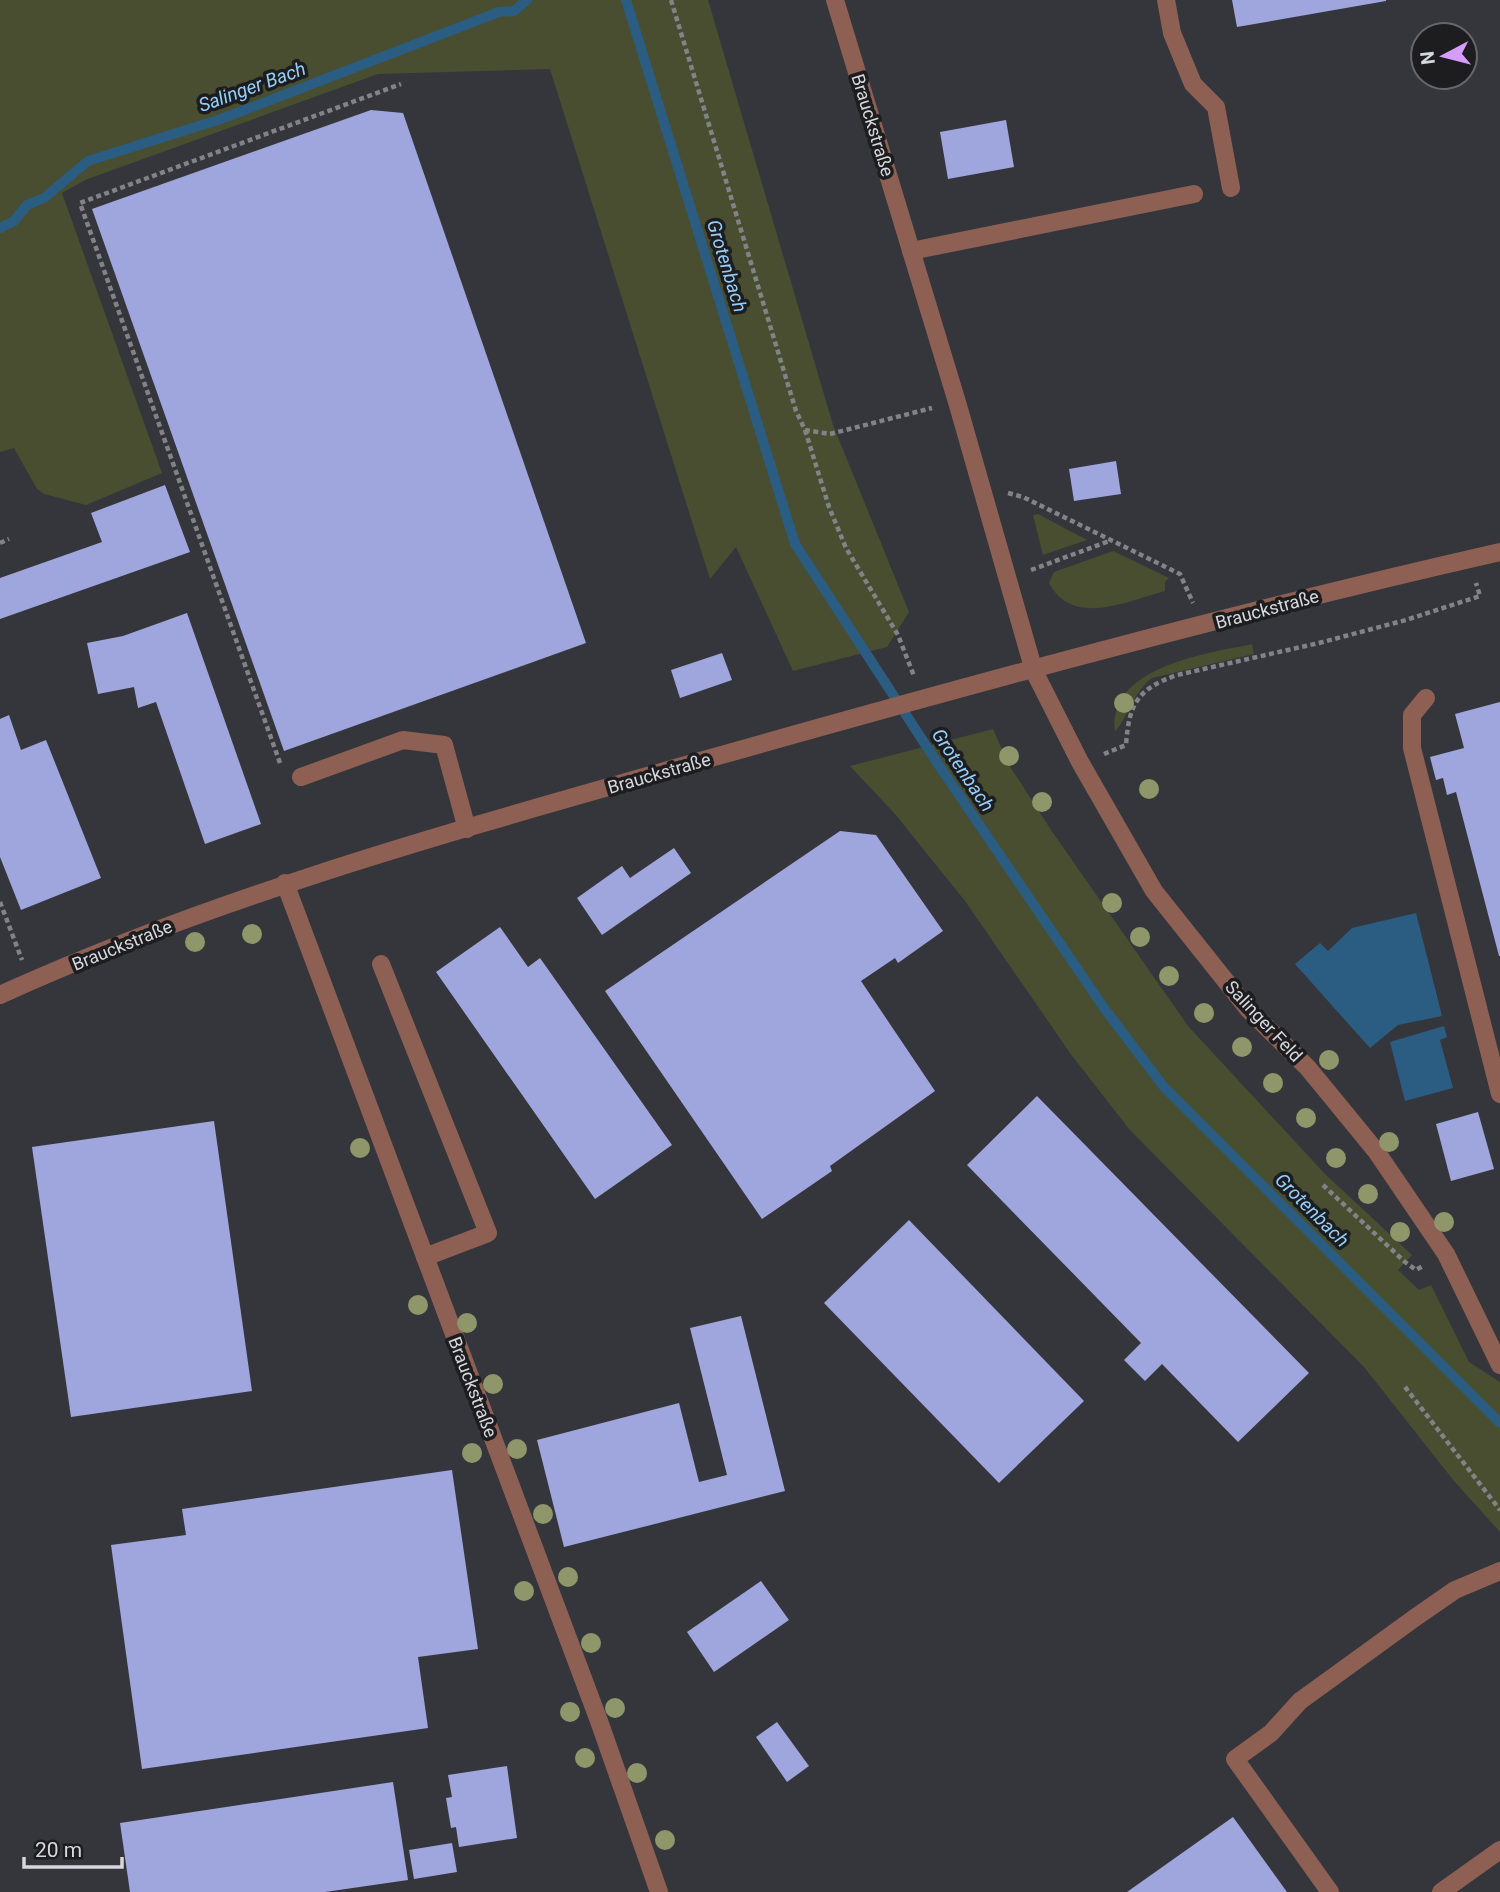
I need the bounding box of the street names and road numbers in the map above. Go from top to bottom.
street label: Brauckstraße [847,71,899,179]
street label: Brauckstraße [1213,585,1321,633]
street label: Brauckstraße [605,748,713,798]
street label: Brauckstraße [69,915,175,975]
street label: Salinger Feld [1221,976,1307,1066]
street label: Brauckstraße [444,1334,502,1440]

